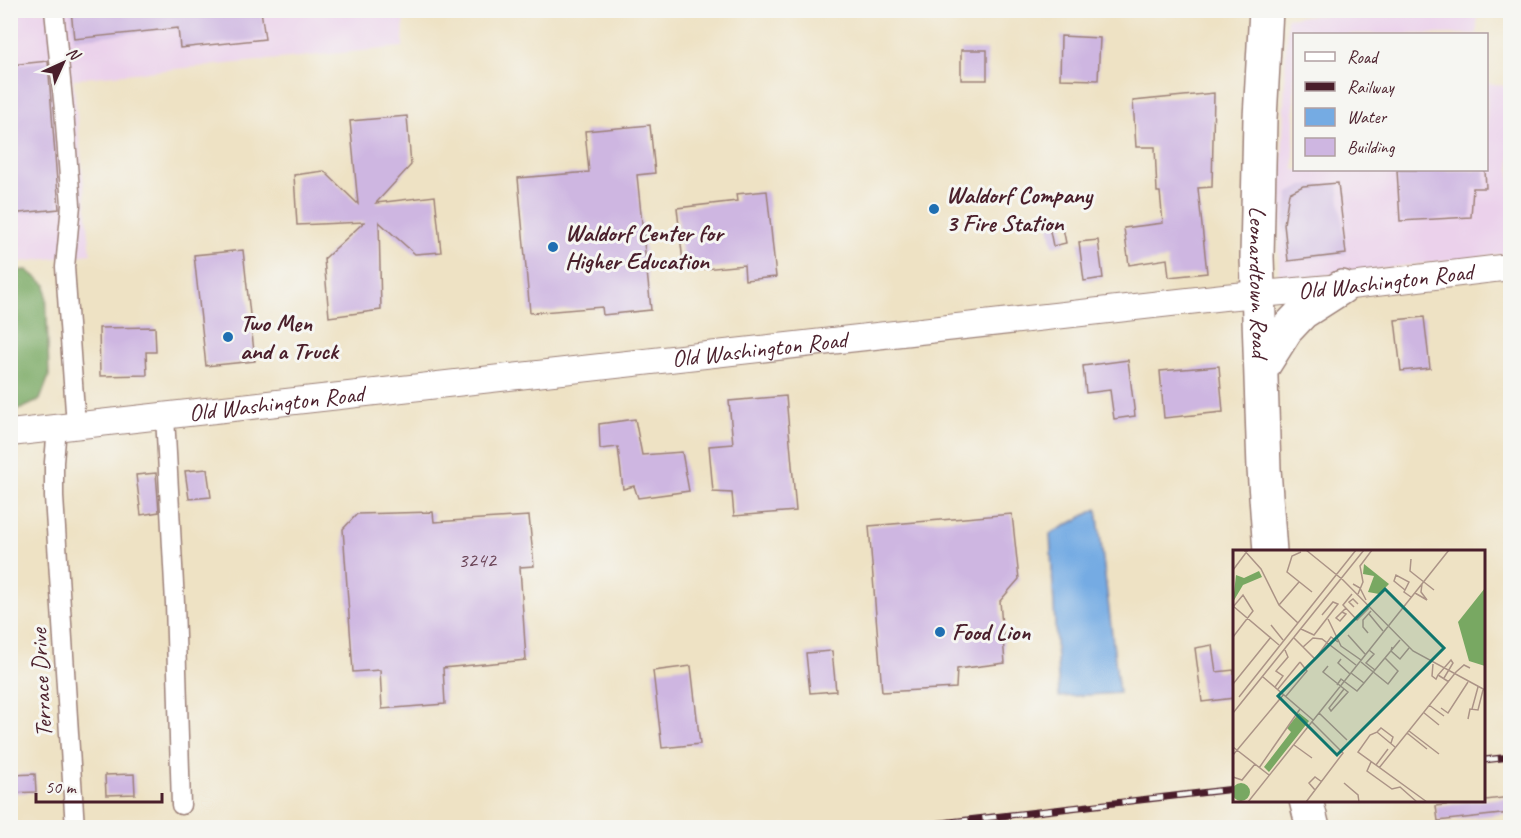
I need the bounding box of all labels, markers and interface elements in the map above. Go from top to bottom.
north arrow [33,33,93,93]
legend [1293,33,1488,171]
text: N [62,43,86,66]
text: Road [1347,46,1380,68]
text: Railway [1347,76,1395,98]
text: Water [1347,106,1388,128]
text: Building [1347,136,1396,158]
place label: Waldorf Company 3 Fire Station [946,180,1094,238]
marker: Waldorf Company 3 Fire Station [927,202,941,216]
street label: Leonardtown Road [1242,206,1275,361]
place label: Waldorf Center for Higher Education [565,218,725,276]
marker: Waldorf Center for Higher Education [546,240,560,254]
street label: Old Washington Road [1297,256,1478,306]
place label: Two Men and a Truck [240,308,340,366]
street label: Old Washington Road [670,324,852,374]
marker: Two Men and a Truck [221,330,235,344]
street label: Old Washington Road [187,378,369,428]
house number: 3242 [458,547,497,573]
inset map [1233,550,1485,802]
place label: Food Lion [952,617,1031,647]
street label: Terrace Drive [23,625,59,738]
marker: Food Lion [933,625,947,639]
scale bar [36,766,162,804]
text: 50 m [45,776,78,798]

